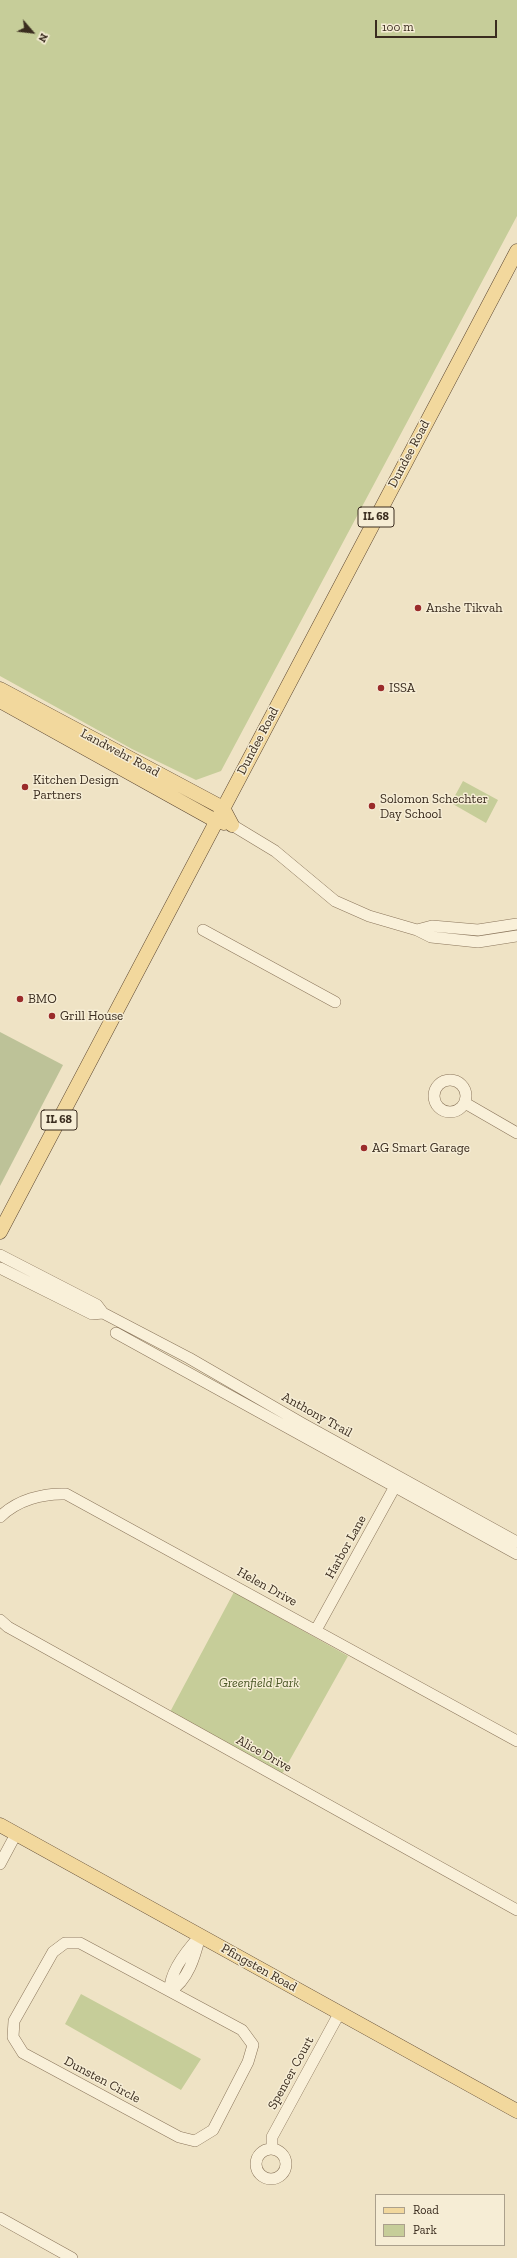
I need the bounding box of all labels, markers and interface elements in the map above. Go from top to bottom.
north arrow [12,12,52,52]
scale bar [377,12,499,38]
text: 100 m [382,20,414,34]
text: N [35,31,51,45]
street label: Dundee Road [385,418,433,490]
road number: IL 68 [358,507,394,527]
place label: Anshe Tikvah [426,600,503,616]
marker: Anshe Tikvah [413,603,423,613]
place label: ISSA [389,680,415,696]
marker: ISSA [376,683,386,693]
street label: Dundee Road [234,705,282,777]
street label: Landwehr Road [78,726,162,780]
place label: Kitchen Design Partners [33,772,119,803]
marker: Kitchen Design Partners [20,782,30,792]
place label: Solomon Schechter Day School [380,791,488,822]
marker: Solomon Schechter Day School [367,801,377,811]
place label: BMO [28,991,57,1007]
marker: BMO [15,994,25,1004]
place label: Grill House [60,1008,123,1024]
marker: Grill House [47,1011,57,1021]
road number: IL 68 [41,1110,77,1130]
place label: AG Smart Garage [372,1140,470,1156]
marker: AG Smart Garage [359,1143,369,1153]
street label: Anthony Trail [279,1389,355,1441]
street label: Harbor Lane [322,1512,370,1582]
street label: Helen Drive [234,1564,300,1610]
park label: Greenfield Park [219,1675,299,1691]
street label: Alice Drive [233,1732,295,1776]
street label: Pfingsten Road [218,1941,300,1995]
street label: Spencer Court [265,2034,317,2112]
street label: Dunsten Circle [61,2053,143,2107]
legend [375,2194,505,2246]
text: Road [413,2203,439,2217]
text: Park [413,2223,437,2237]

